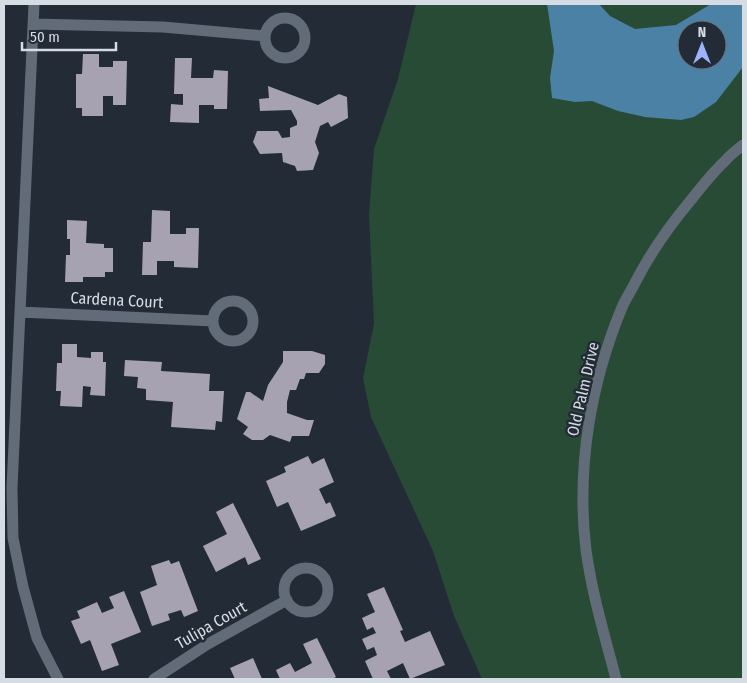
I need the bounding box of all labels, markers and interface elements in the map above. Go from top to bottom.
scale bar [22,20,116,52]
north arrow [677,20,727,70]
text: N [698,24,706,41]
text: 50 m [30,28,60,46]
street label: Cardena Court [70,288,165,312]
street label: Old Palm Drive [563,340,603,438]
street label: Tulipa Court [172,597,251,653]

